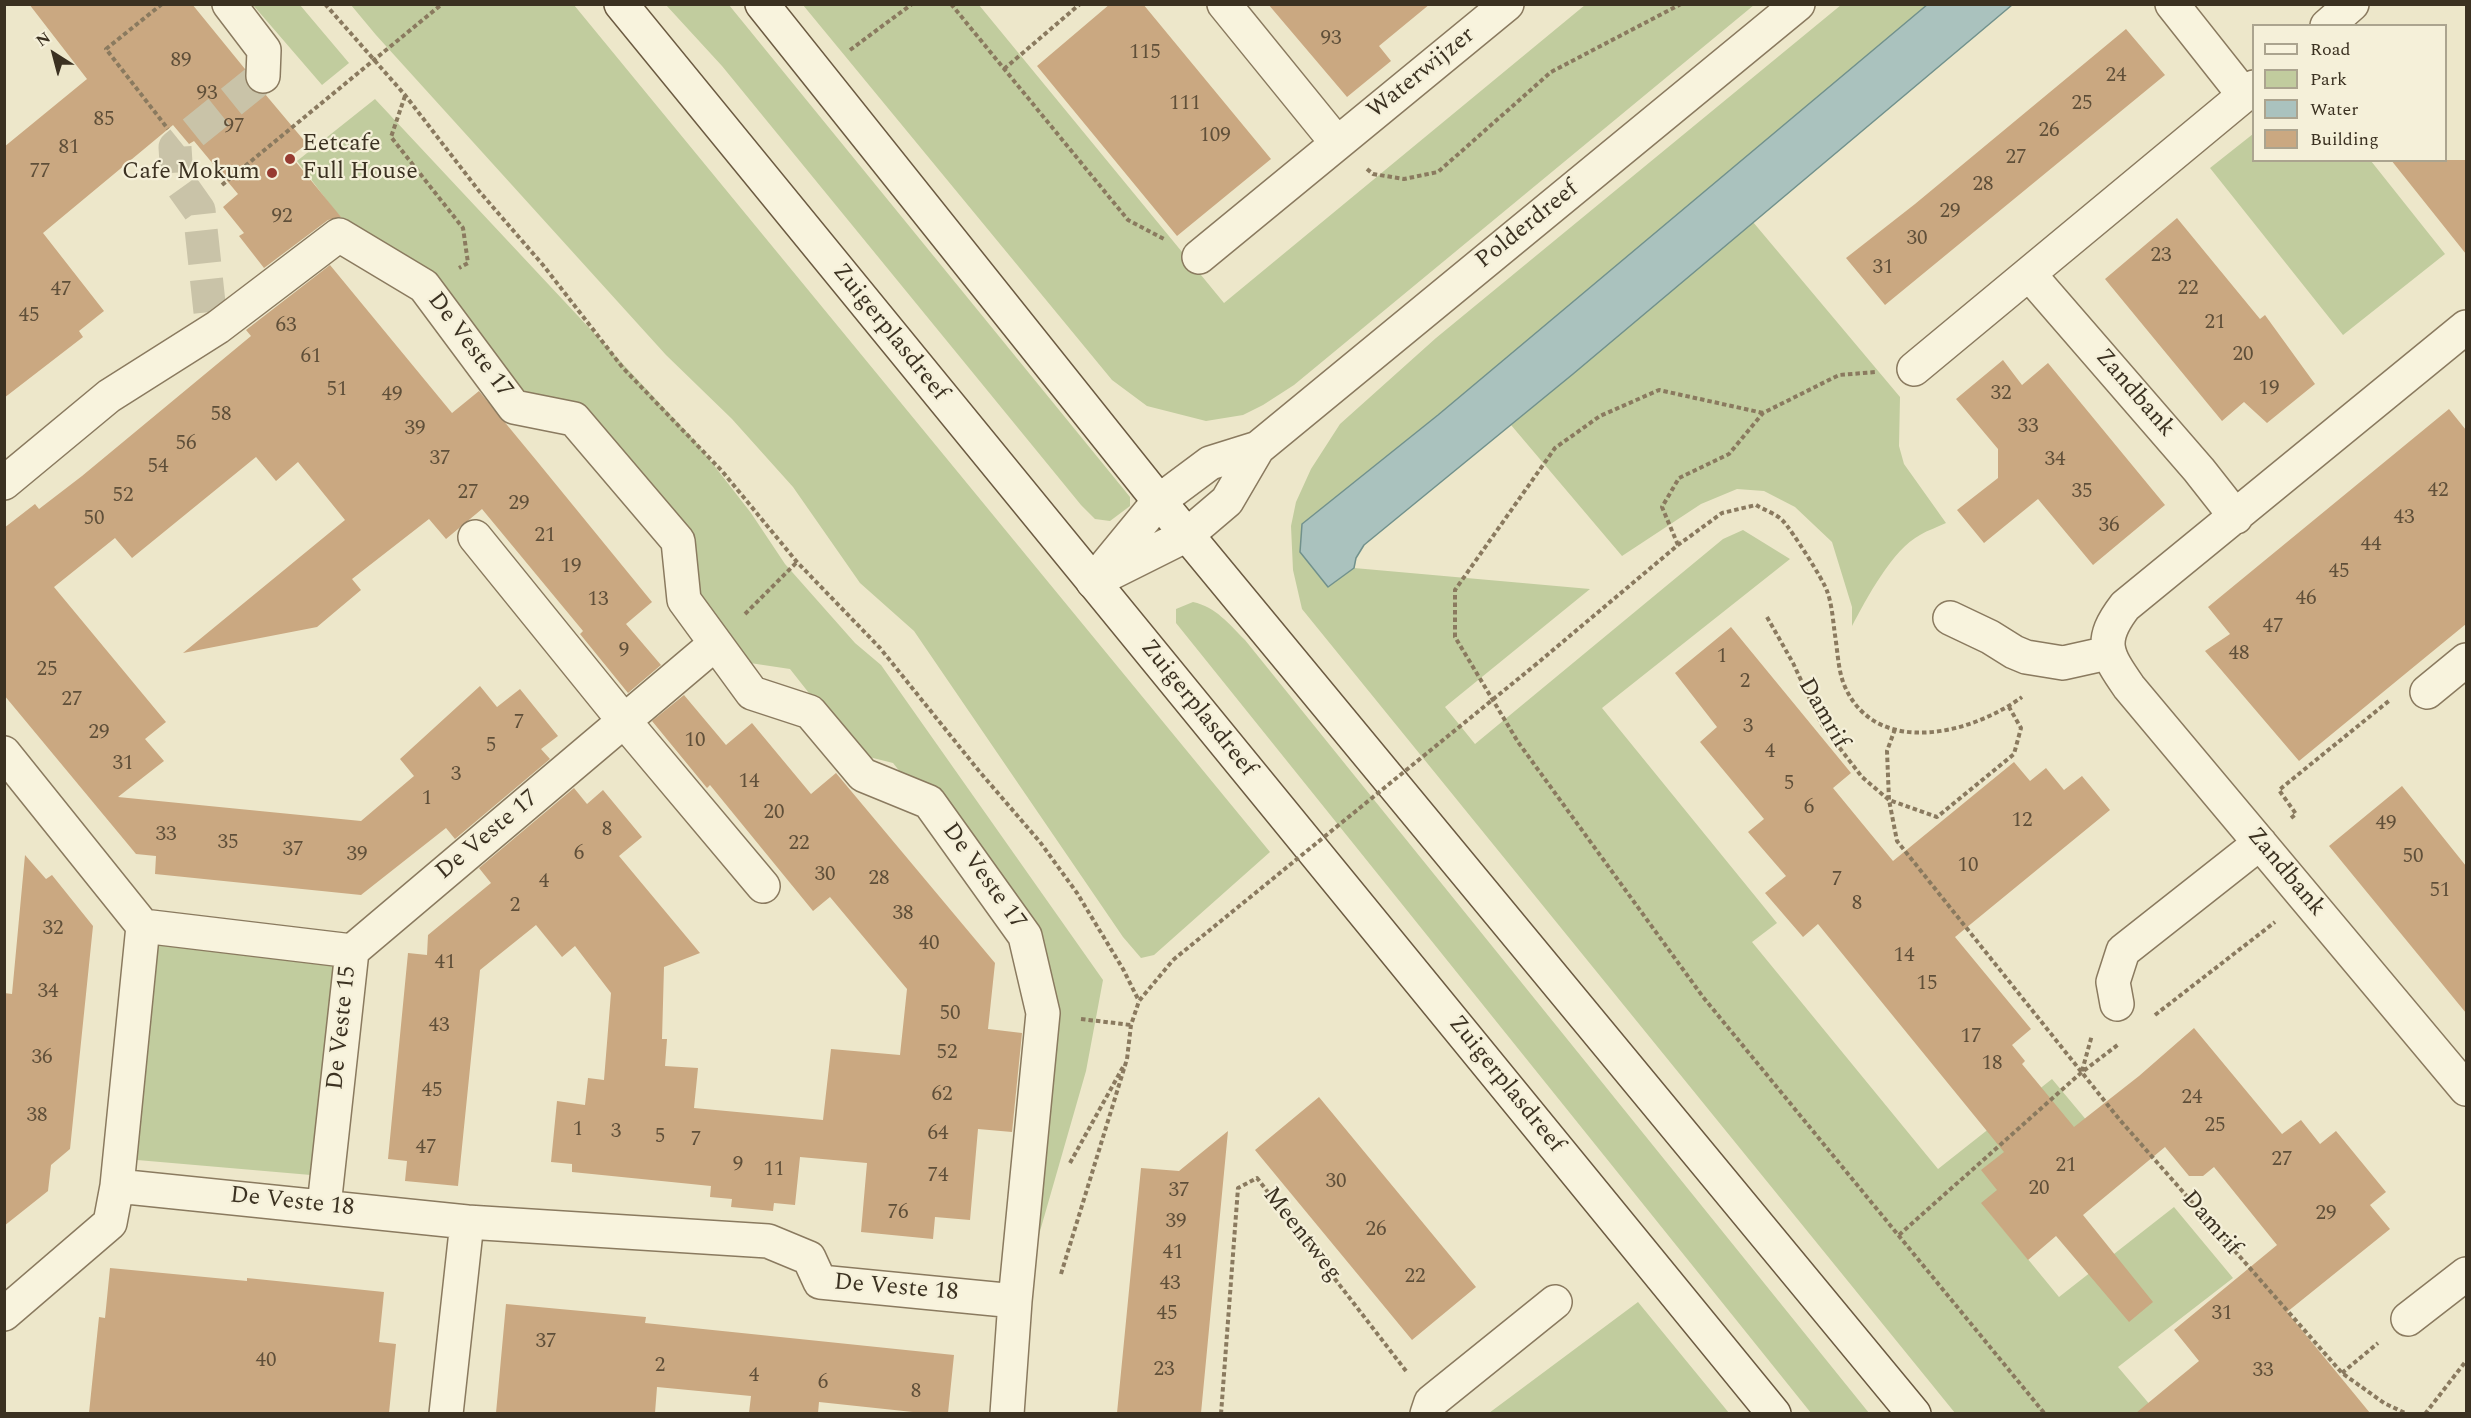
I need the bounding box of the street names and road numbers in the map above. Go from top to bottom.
street label: Waterwijzer [1362,22,1482,126]
street label: Polderdreef [1471,176,1585,276]
street label: Zuigerplasdreef [825,259,953,407]
street label: De Veste 17 [420,288,518,404]
street label: Zandbank [2088,344,2180,444]
street label: Zuigerplasdreef [1133,635,1261,783]
street label: Damrif [1790,674,1854,754]
street label: De Veste 17 [431,785,545,887]
street label: De Veste 17 [935,818,1031,936]
street label: Zandbank [2239,823,2331,923]
street label: De Veste 15 [322,965,364,1091]
street label: Zuigerplasdreef [1441,1011,1569,1159]
street label: De Veste 18 [229,1182,355,1224]
street label: Meentweg [1255,1182,1347,1288]
street label: Damrif [2174,1186,2246,1262]
street label: De Veste 18 [833,1269,959,1309]

